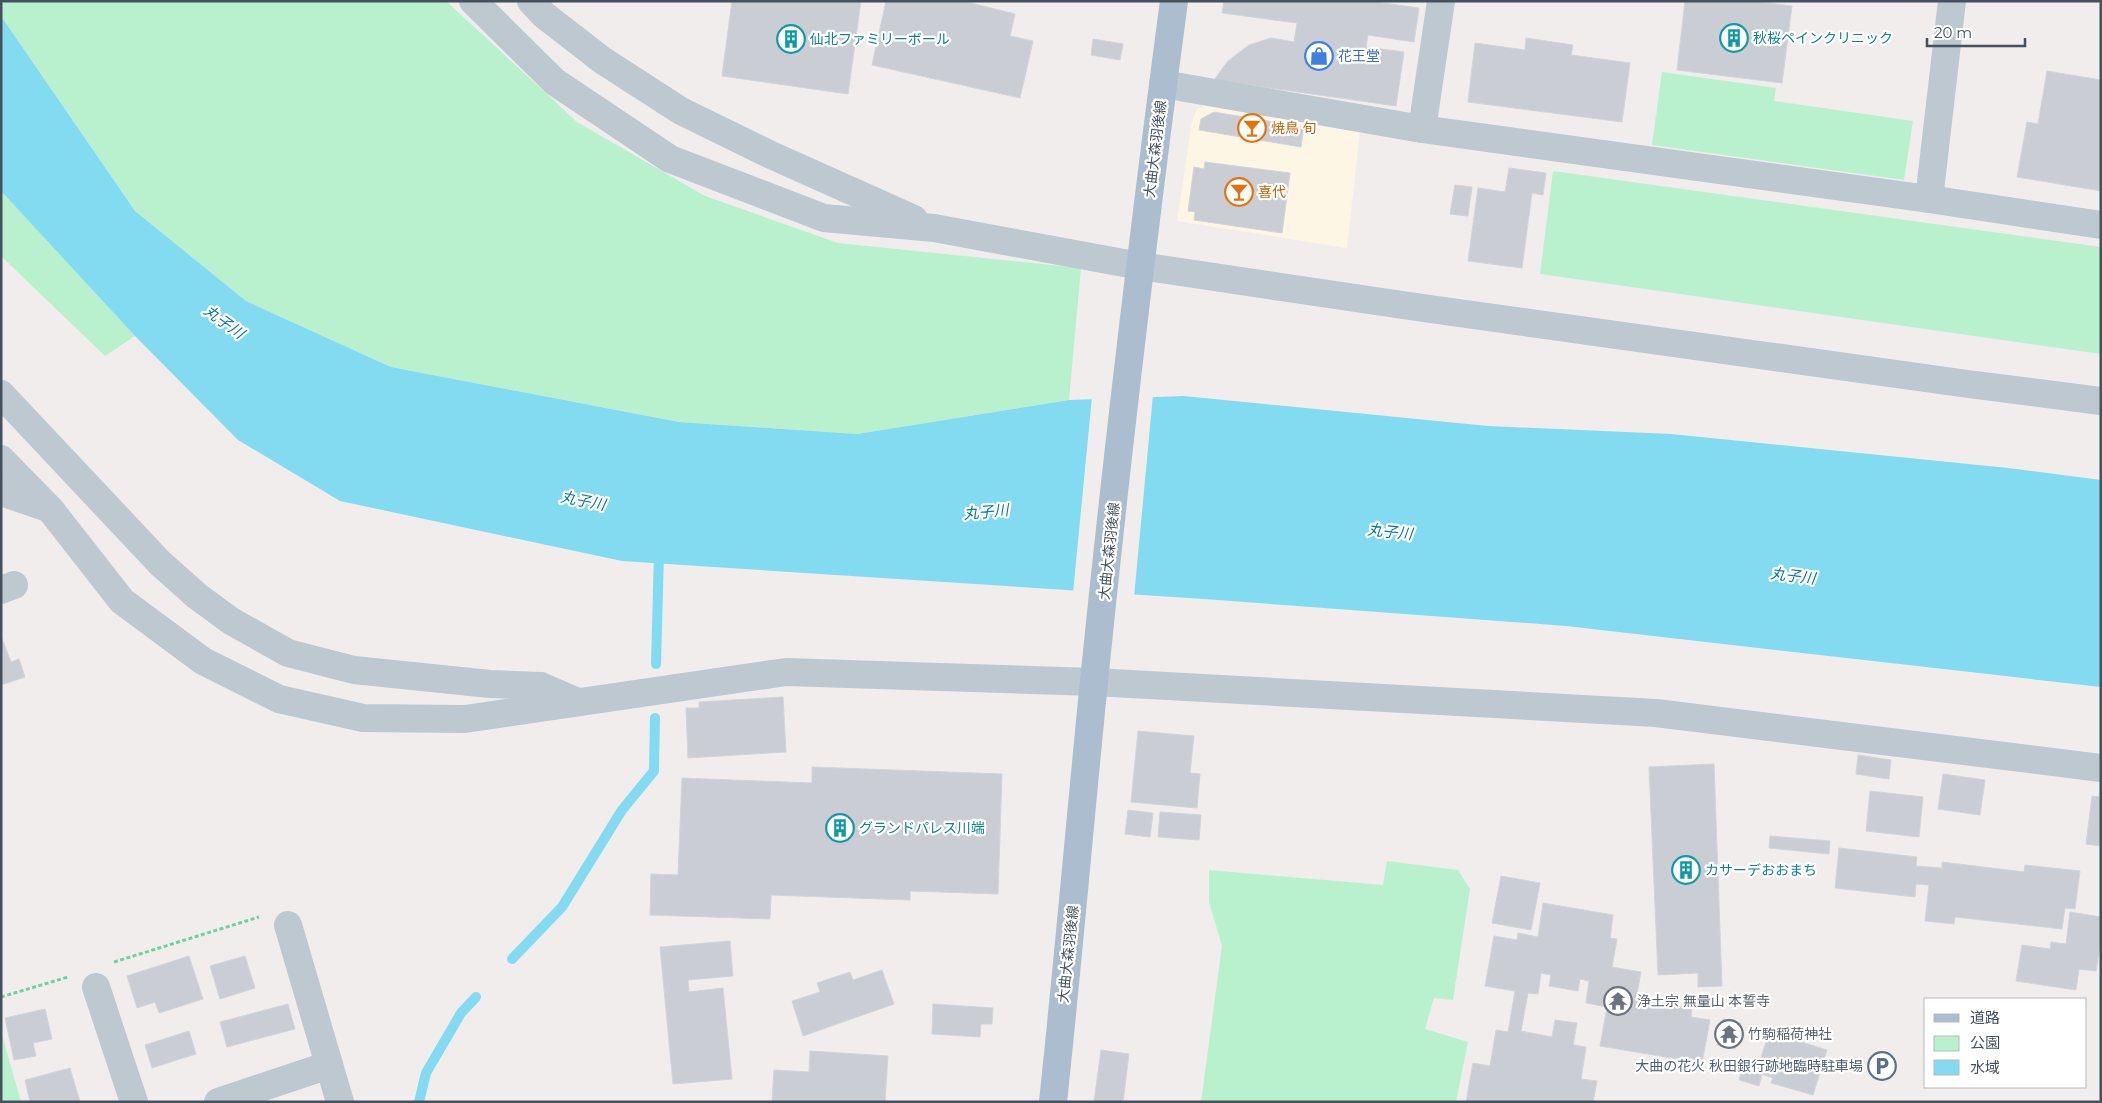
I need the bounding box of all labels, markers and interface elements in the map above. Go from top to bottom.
scale bar [1927,15,2024,47]
building icon: 秋桜ペインクリニック [1719,23,1749,53]
text: 20 m [1934,23,1972,42]
building icon: 仙北ファミリーボール [776,24,806,54]
place label: 秋桜ペインクリニック [1753,29,1893,47]
place label: 仙北ファミリーボール [810,30,950,48]
shop icon: 花王堂 [1304,41,1334,71]
place label: 花王堂 [1338,47,1380,65]
street label: 大曲大森羽後線 [1140,99,1170,199]
bar icon: 焼鳥 旬 [1237,113,1267,143]
place label: 焼鳥 旬 [1271,119,1317,137]
bar icon: 喜代 [1224,177,1254,207]
place label: 喜代 [1258,183,1286,201]
water label: 丸子川 [201,301,250,344]
water label: 丸子川 [559,487,609,515]
water label: 丸子川 [963,500,1011,523]
street label: 大曲大森羽後線 [1095,501,1123,601]
water label: 丸子川 [1367,520,1415,544]
water label: 丸子川 [1770,563,1819,588]
building icon: グランドパレス川端 [825,813,855,843]
place label: グランドパレス川端 [859,819,985,837]
building icon: カサーデおおまち [1671,855,1701,885]
place label: カサーデおおまち [1705,861,1817,879]
street label: 大曲大森羽後線 [1054,904,1082,1004]
temple icon: 浄土宗 無量山 本誓寺 [1603,986,1633,1016]
place label: 浄土宗 無量山 本誓寺 [1637,992,1770,1010]
legend [1924,998,2087,1088]
text: 道路 [1970,1008,2000,1027]
temple icon: 竹駒稲荷神社 [1714,1019,1744,1049]
place label: 竹駒稲荷神社 [1748,1025,1832,1043]
text: 公園 [1970,1033,2000,1052]
parking icon: 大曲の花火 秋田銀行跡地臨時駐車場 [1867,1051,1897,1081]
place label: 大曲の花火 秋田銀行跡地臨時駐車場 [1635,1057,1863,1075]
text: 水域 [1970,1058,2000,1077]

